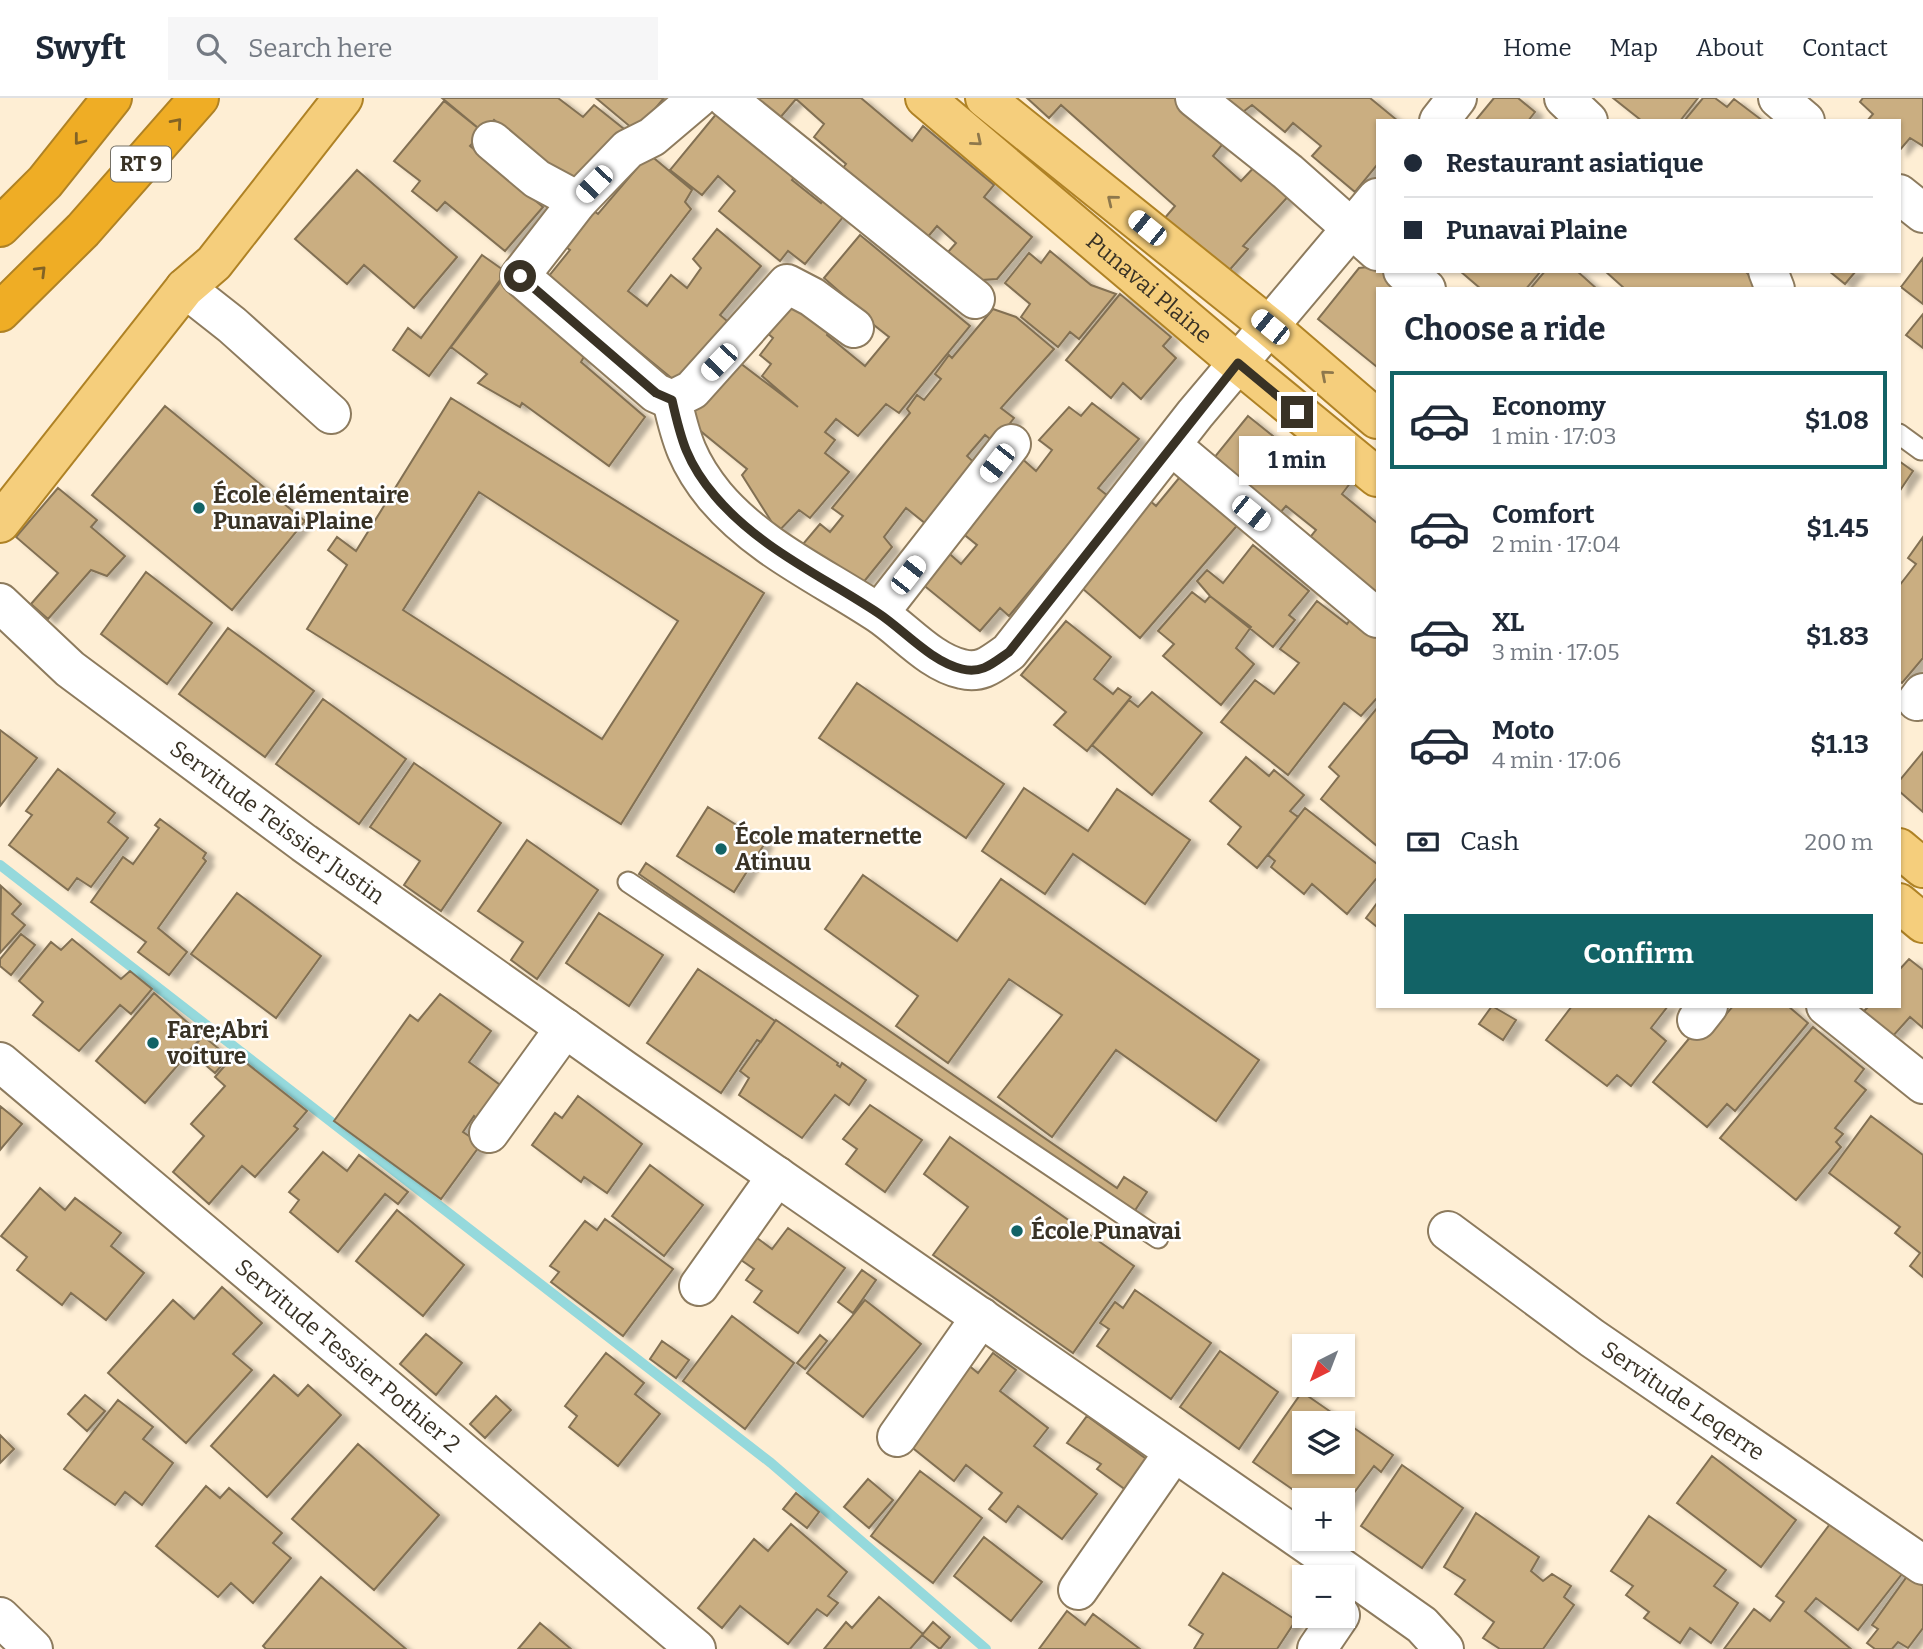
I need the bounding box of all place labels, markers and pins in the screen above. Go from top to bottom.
place label: École élémentaire Punavai Plaine [213,479,409,535]
marker: École élémentaire Punavai Plaine [191,500,207,516]
place label: École maternette Atinuu [735,820,922,876]
marker: École maternette Atinuu [713,841,729,857]
place label: Fare;Abri voiture [166,1016,269,1070]
marker: Fare;Abri voiture [145,1035,161,1051]
place label: École Punavai [1031,1215,1181,1245]
marker: École Punavai [1009,1223,1025,1239]

